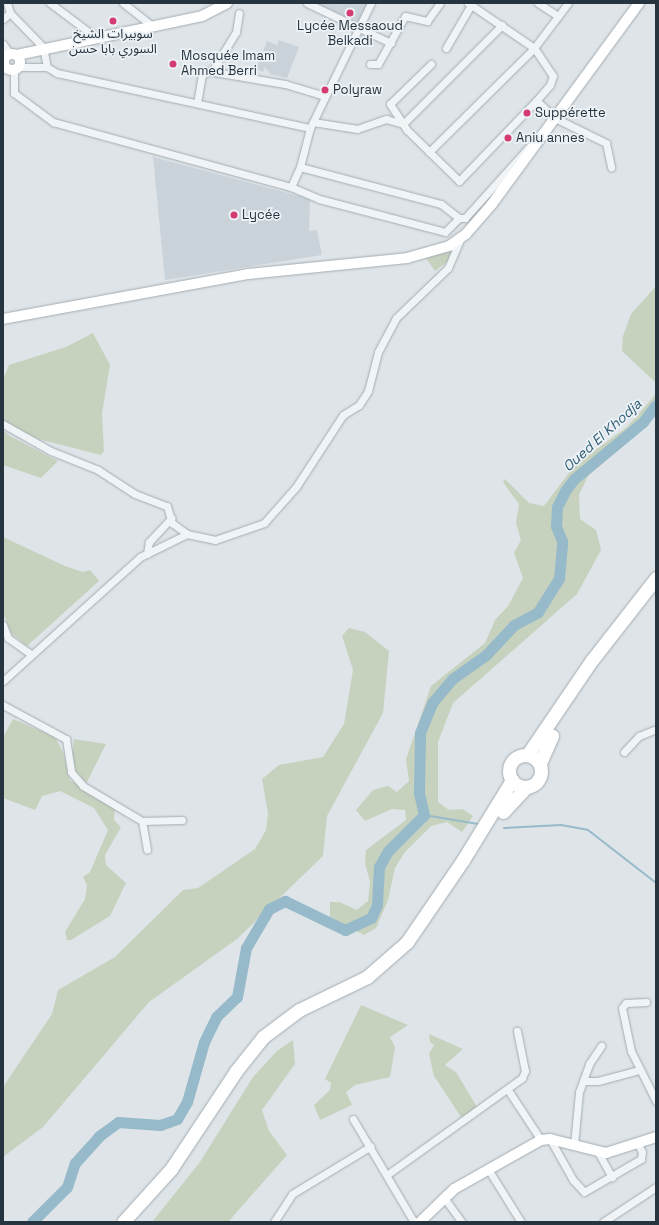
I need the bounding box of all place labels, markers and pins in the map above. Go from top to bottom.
marker: Lycée Messaoud Belkadi [345,8,355,18]
marker: سوبيرات الشيخ السوري بابا حسن [108,16,118,26]
place label: Lycée Messaoud Belkadi [297,19,403,50]
place label: سوبيرات الشيخ السوري بابا حسن [69,27,157,58]
place label: Mosquée Imam Ahmed Berri [181,49,275,80]
marker: Mosquée Imam Ahmed Berri [168,59,178,69]
place label: Polyraw [333,82,382,98]
marker: Polyraw [320,85,330,95]
place label: Suppérette [535,105,606,121]
marker: Suppérette [522,108,532,118]
place label: Aniu annes [516,130,585,146]
marker: Aniu annes [503,133,513,143]
place label: Lycée [242,207,280,223]
marker: Lycée [229,210,239,220]

